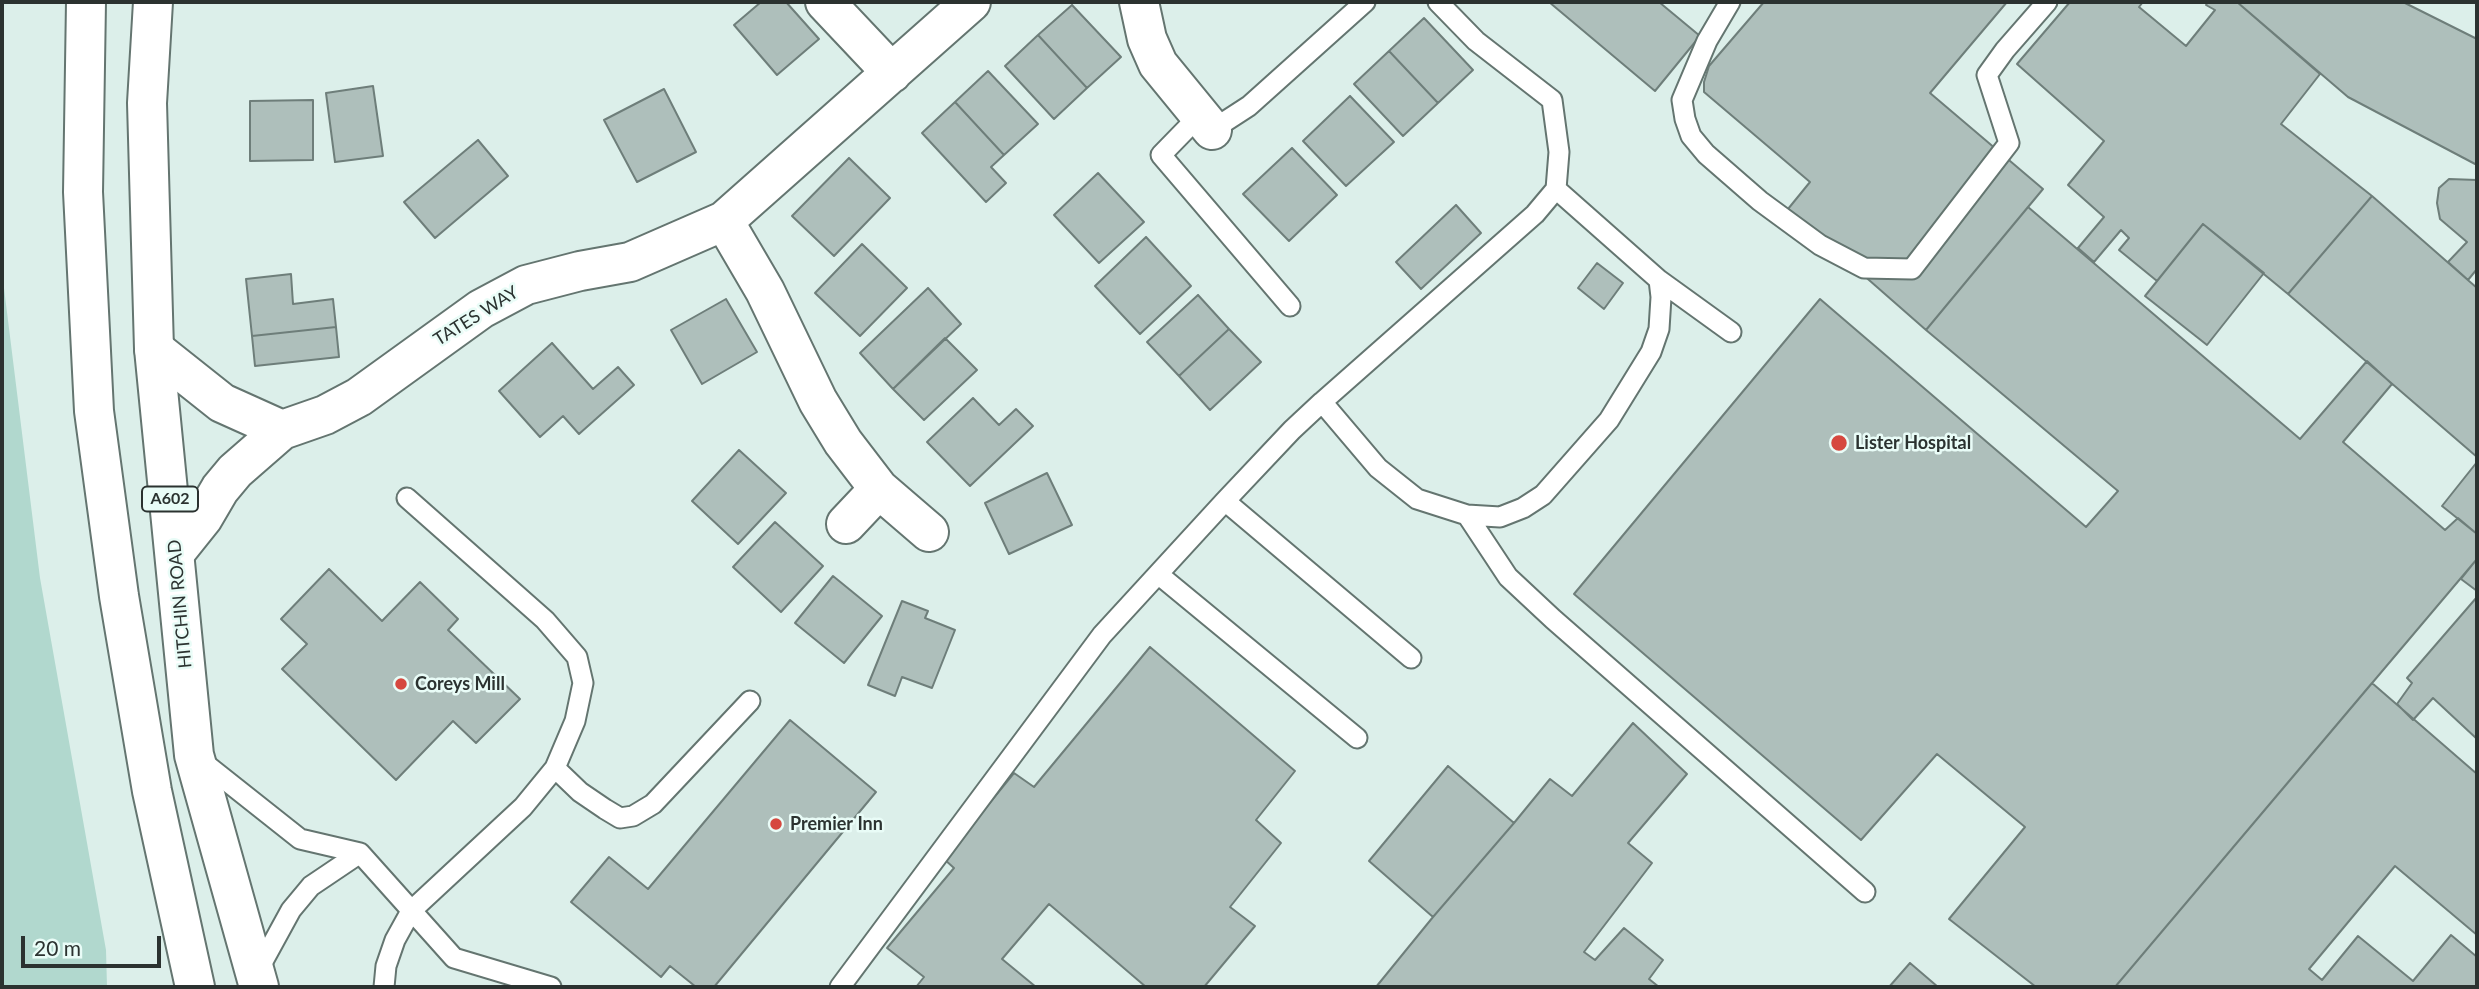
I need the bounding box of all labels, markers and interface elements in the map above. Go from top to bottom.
street label: TATES WAY [430,281,522,351]
place label: Lister Hospital [1855,432,1971,454]
marker: Lister Hospital [1829,433,1849,453]
road number: A602 [142,486,198,512]
street label: HITCHIN ROAD [164,539,196,669]
place label: Coreys Mill [415,673,505,695]
marker: Coreys Mill [393,676,409,692]
place label: Premier Inn [790,813,883,835]
marker: Premier Inn [768,816,784,832]
scale bar [24,922,164,966]
text: 20 m [34,935,81,960]

